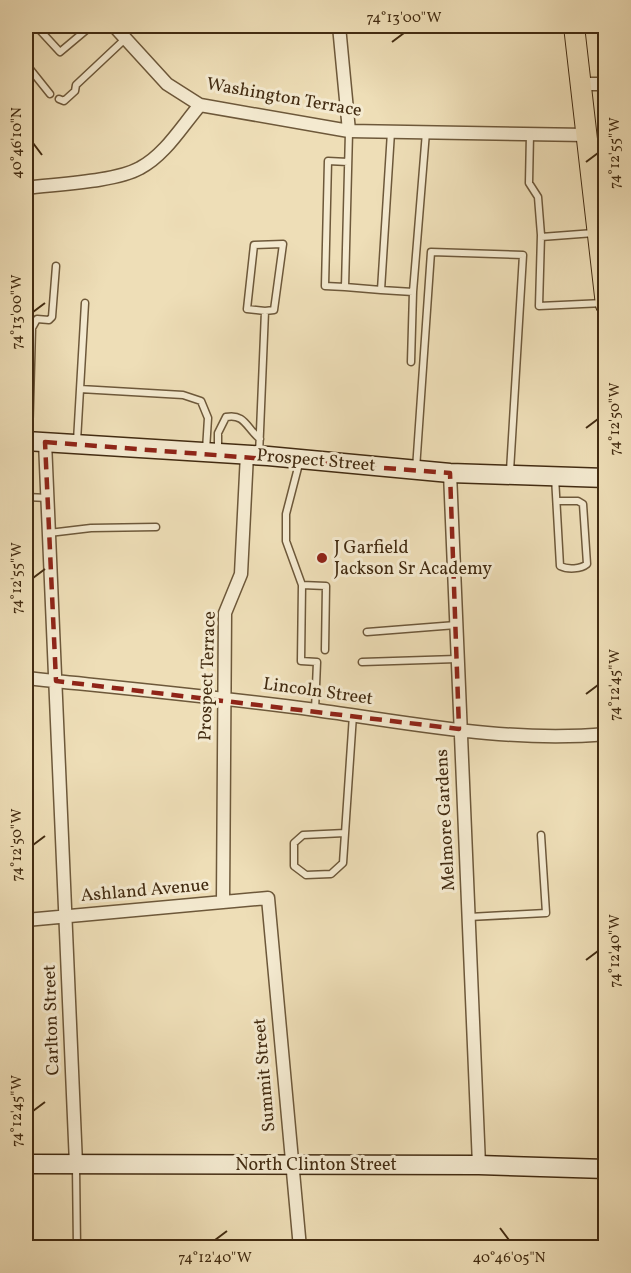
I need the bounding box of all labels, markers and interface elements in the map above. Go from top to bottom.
text: 74°13'00"W [366,8,442,29]
street label: Washington Terrace [204,72,364,124]
text: 40°46'10"N [7,107,28,179]
text: 74°12'55"W [605,117,626,189]
text: 74°13'00"W [7,274,28,350]
text: 74°12'50"W [605,382,626,456]
street label: Prospect Street [255,443,377,479]
place label: J Garfield Jackson Sr Academy [334,536,492,582]
text: 74°12'55"W [7,542,28,614]
marker: J Garfield Jackson Sr Academy [315,551,329,565]
street label: Prospect Terrace [193,611,223,741]
text: 74°12'45"W [605,649,626,721]
street label: Lincoln Street [262,672,374,712]
street label: Melmore Gardens [430,748,462,892]
text: 74°12'50"W [7,808,28,882]
street label: Ashland Avenue [80,873,210,909]
text: 74°12'40"W [605,914,626,988]
street label: Carlton Street [38,964,66,1076]
street label: Summit Street [248,1017,282,1133]
text: 74°12'45"W [7,1075,28,1147]
street label: North Clinton Street [235,1153,397,1178]
text: 74°12'40"W [178,1248,252,1269]
text: 40°46'05"N [472,1248,546,1269]

